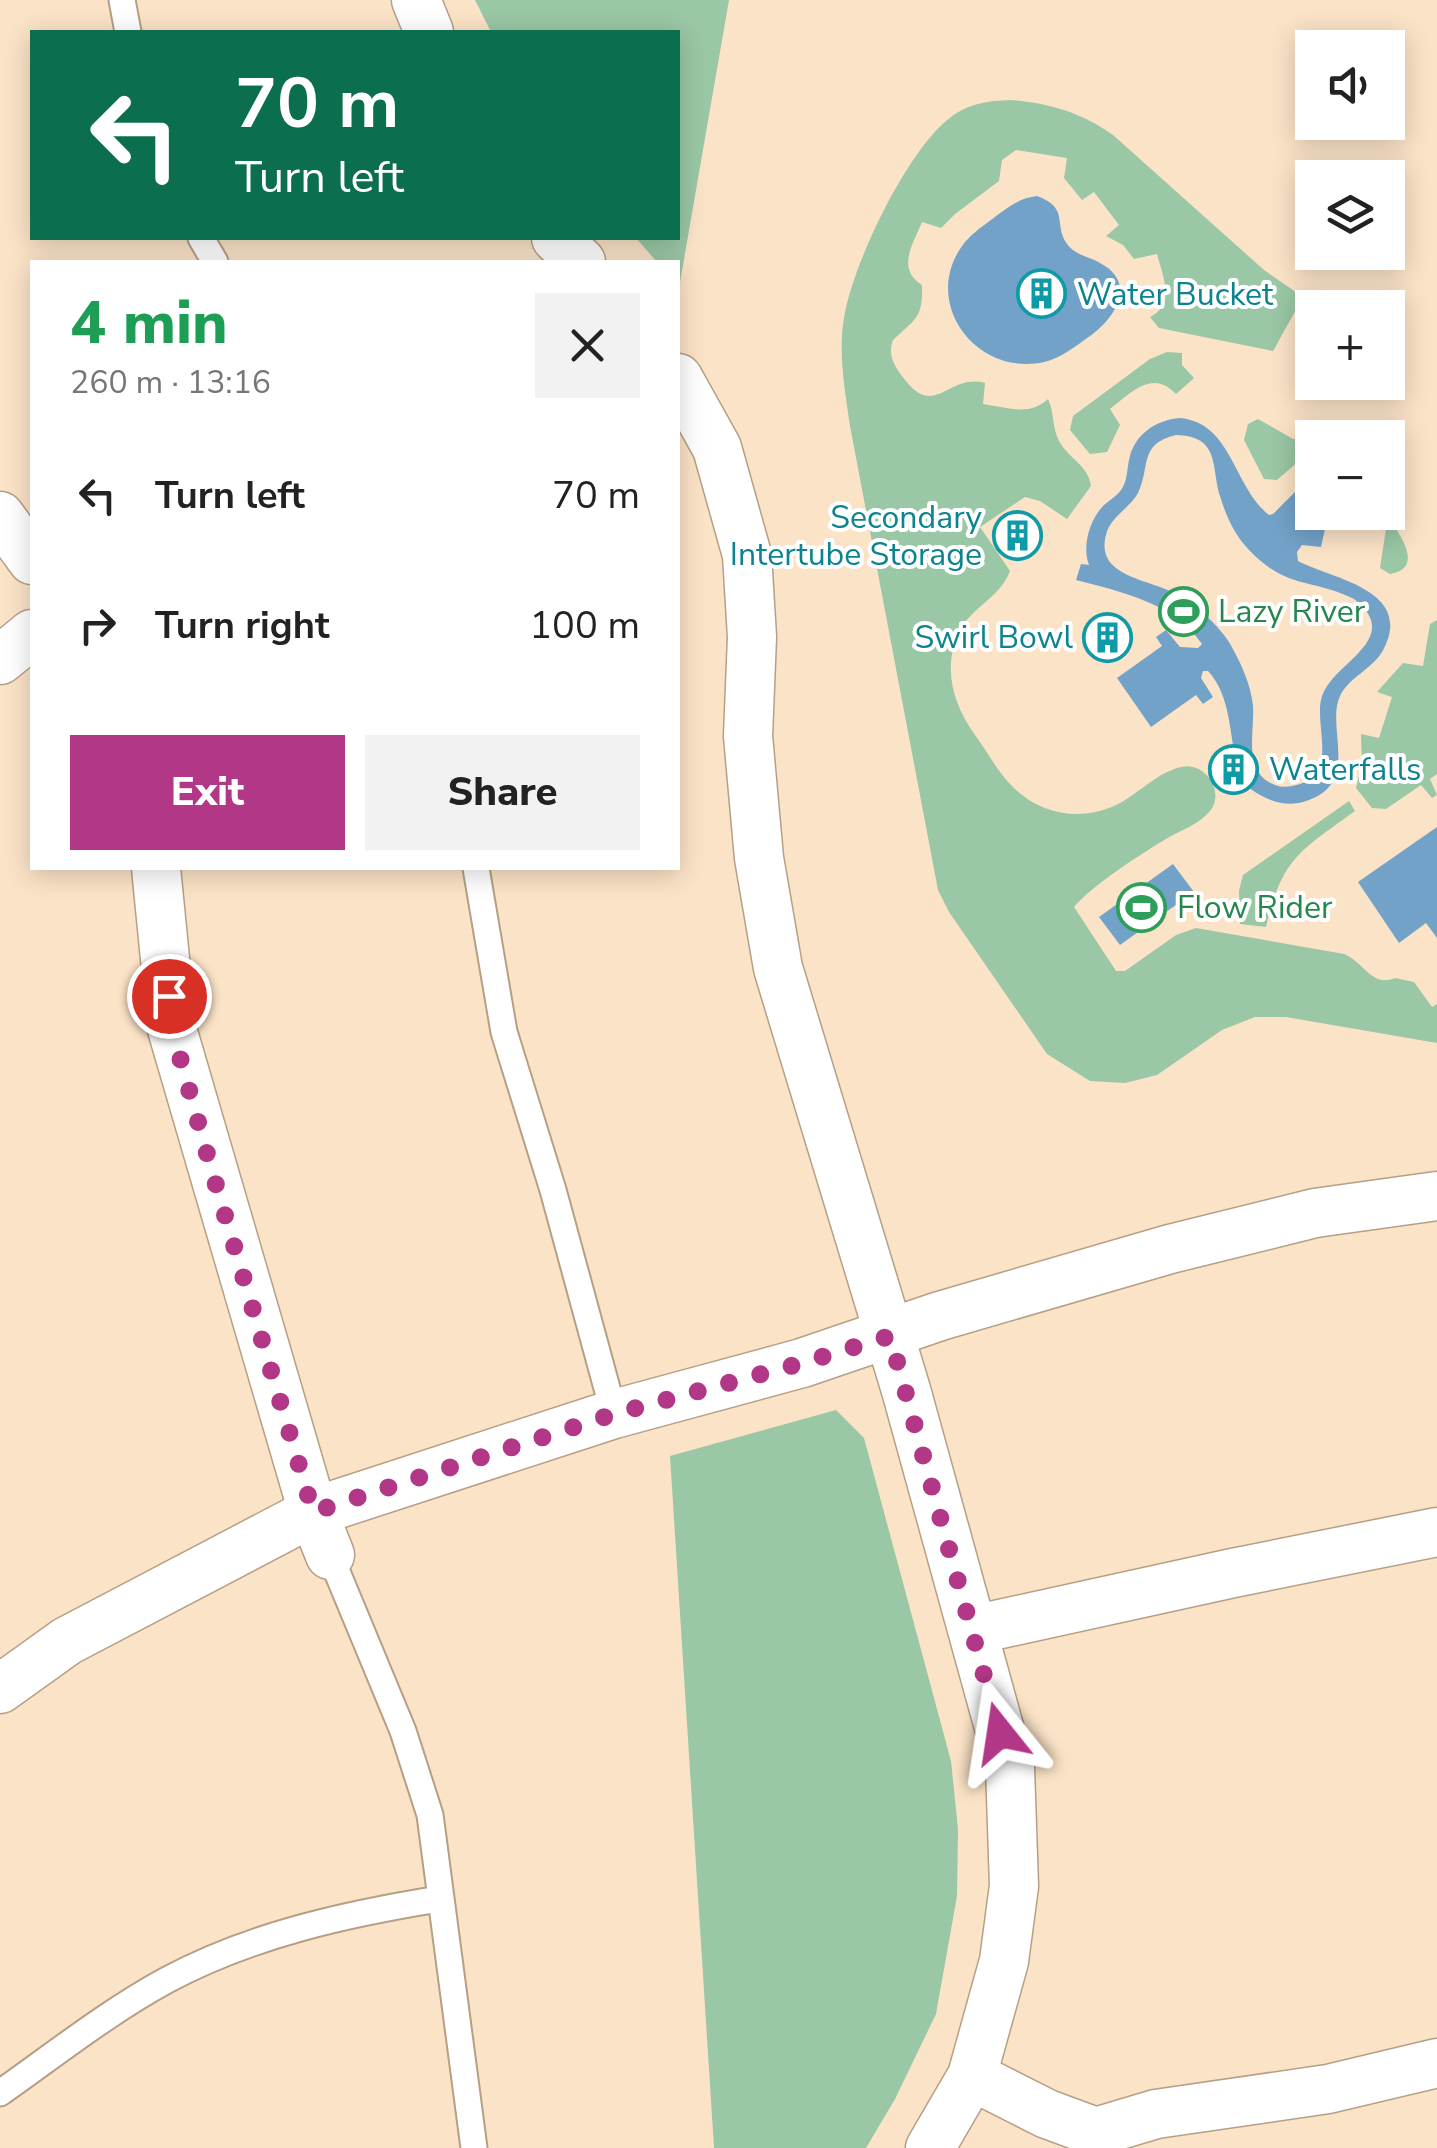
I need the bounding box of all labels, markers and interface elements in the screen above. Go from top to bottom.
map controls [1295,30,1405,530]
button: sound [1295,30,1405,140]
text: 70 m [235,56,399,152]
icon: left [70,70,200,200]
text: Turn left [235,147,404,208]
button: layers [1295,160,1405,270]
building icon: Water Bucket [1016,268,1068,320]
place label: Water Bucket [1077,273,1274,316]
text: 4 min [70,282,228,364]
button: + [1295,290,1405,400]
button: close [535,293,640,398]
text: 260 m · 13:16 [70,361,271,404]
button: − [1295,420,1405,530]
icon: left [70,468,125,523]
text: Turn left [155,470,305,521]
text: 70 m [552,470,640,521]
place label: Secondary Intertube Storage [730,496,983,576]
building icon: Secondary Intertube Storage [991,509,1043,561]
sports icon: Lazy River [1157,585,1209,637]
place label: Lazy River [1218,590,1366,633]
icon: right [70,598,125,653]
text: Turn right [155,600,330,651]
text: 100 m [529,600,640,651]
building icon: Swirl Bowl [1082,611,1134,663]
place label: Swirl Bowl [914,616,1074,659]
button: Exit [70,735,345,850]
button: Share [365,735,640,850]
building icon: Waterfalls [1208,743,1260,795]
place label: Waterfalls [1269,748,1421,791]
sports icon: Flow Rider [1116,881,1168,933]
place label: Flow Rider [1177,886,1333,929]
pin [127,954,212,1039]
icon: arrive [142,969,197,1024]
position arrow [948,1681,1052,1785]

